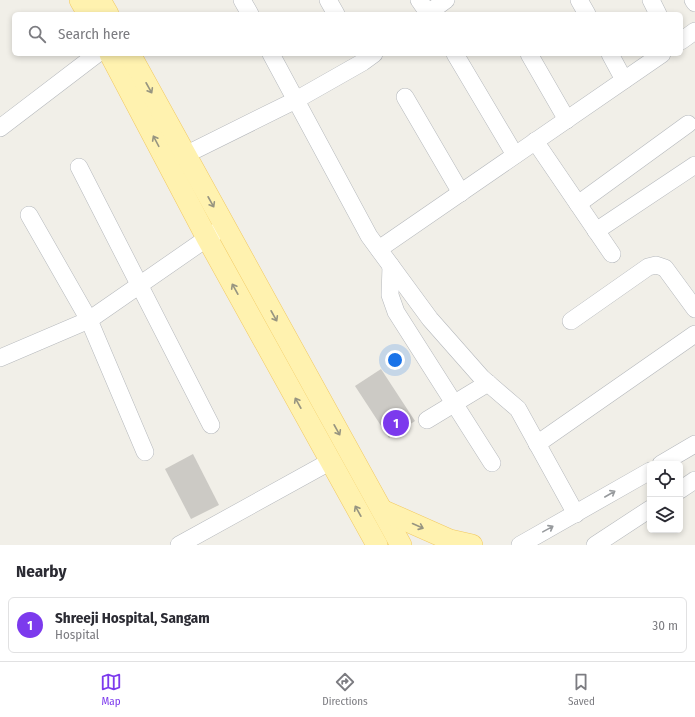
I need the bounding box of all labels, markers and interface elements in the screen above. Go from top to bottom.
search box [12,12,683,56]
icon: search [26,23,48,45]
text: Search here [58,25,130,43]
one-way arrow [145,82,153,94]
one-way arrow [152,136,160,148]
one-way arrow [208,196,216,208]
one-way arrow [231,283,239,295]
one-way arrow [271,310,279,322]
your location [385,350,405,370]
one-way arrow [294,397,302,409]
pin: 1 [383,408,409,438]
one-way arrow [334,423,341,435]
map controls [647,461,683,533]
button: locate [647,461,683,497]
one-way arrow [604,490,616,498]
button: layers [647,497,683,533]
one-way arrow [354,505,361,517]
one-way arrow [411,523,423,530]
one-way arrow [542,525,554,533]
text: Nearby [16,561,67,582]
text: Shreeji Hospital, Sangam [55,609,210,627]
text: 1 [27,618,33,633]
text: 30 m [652,618,678,633]
text: Hospital [55,627,99,642]
tab: Map [100,671,122,708]
tab: Directions [322,671,368,708]
tab: Saved [568,671,595,708]

